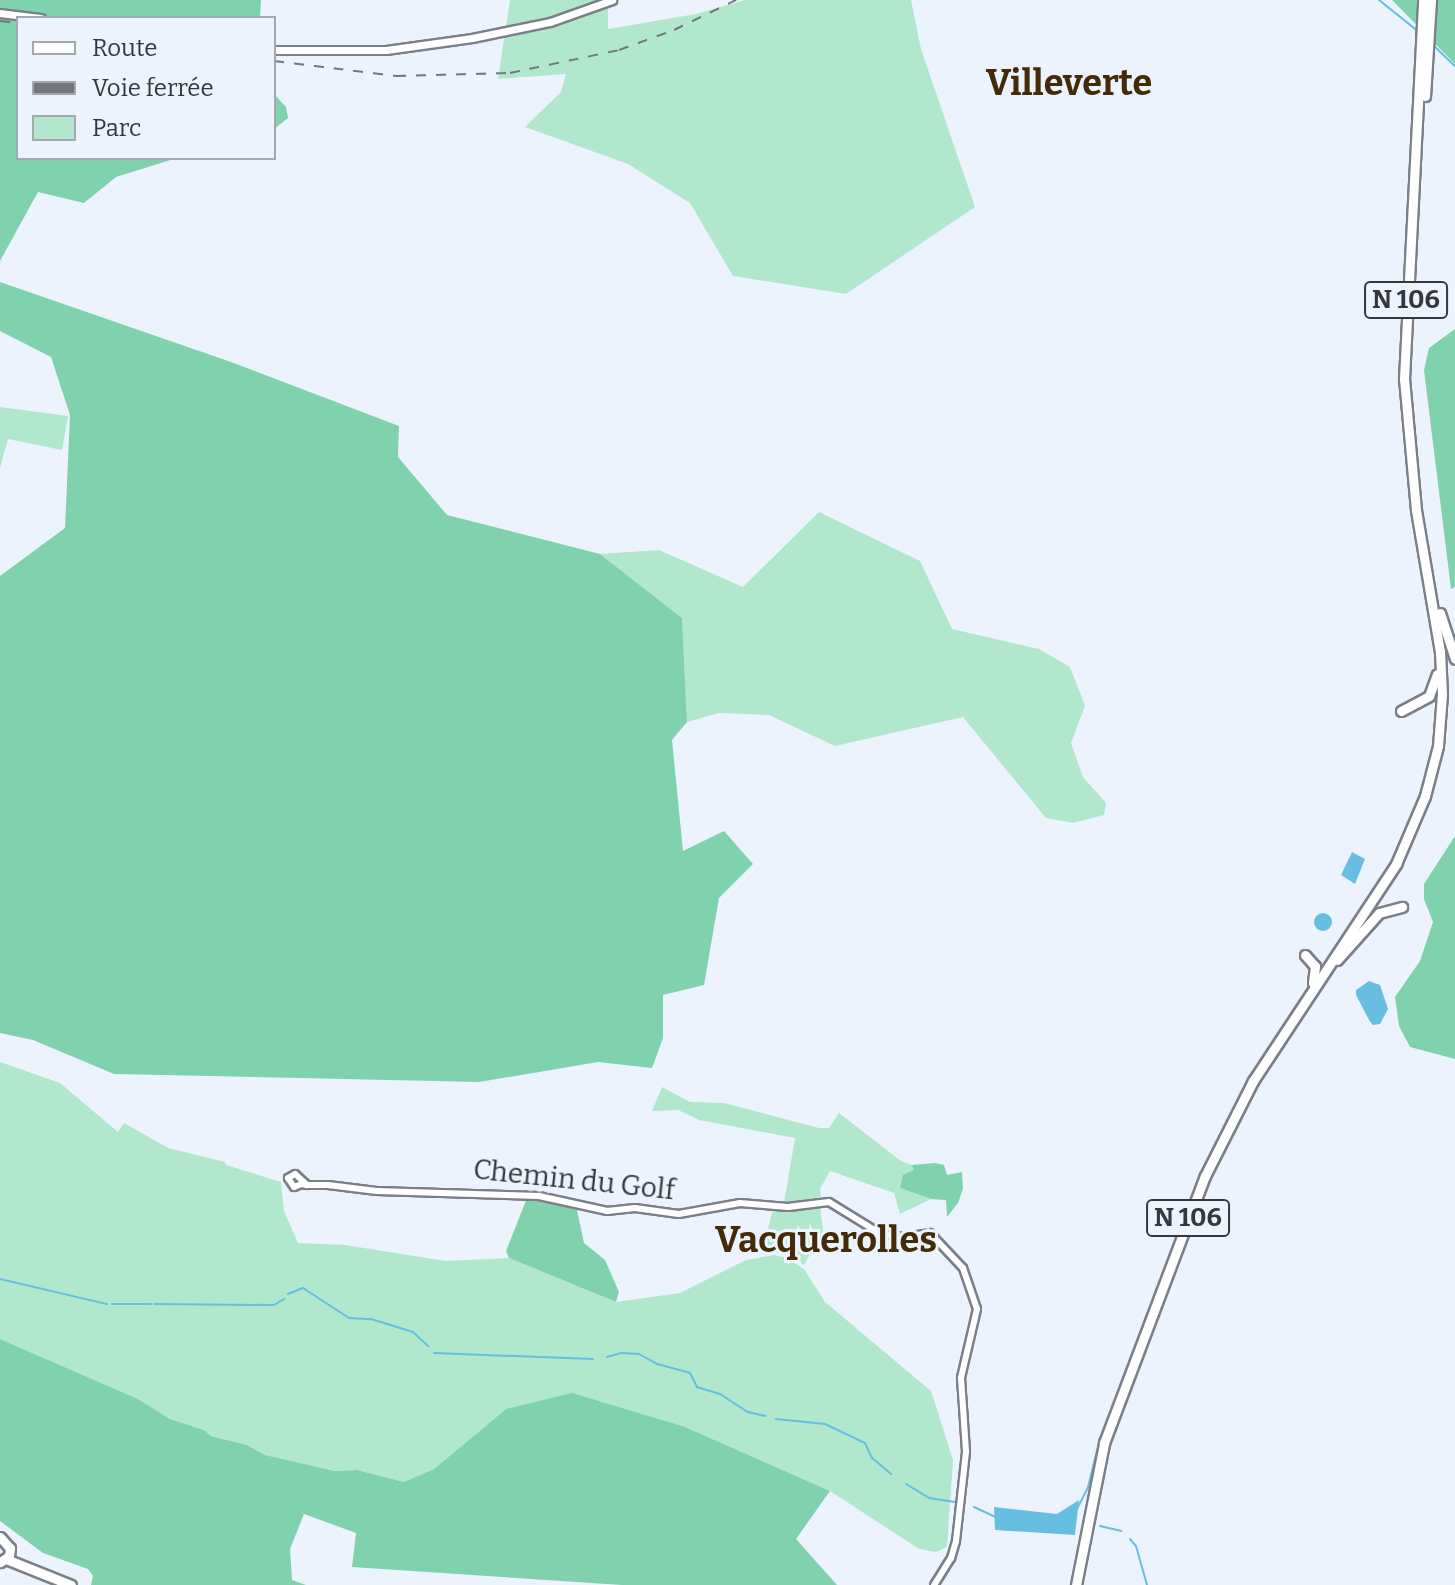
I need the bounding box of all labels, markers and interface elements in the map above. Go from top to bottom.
legend [16,16,276,160]
text: Route [92,34,157,62]
district label: Villeverte [986,62,1152,106]
text: Voie ferrée [92,74,214,102]
text: Parc [92,114,141,142]
road number: N 106 [1364,278,1448,322]
street label: Chemin du Golf [472,1153,676,1207]
road number: N 106 [1146,1196,1230,1240]
district label: Vacquerolles [715,1219,937,1263]

